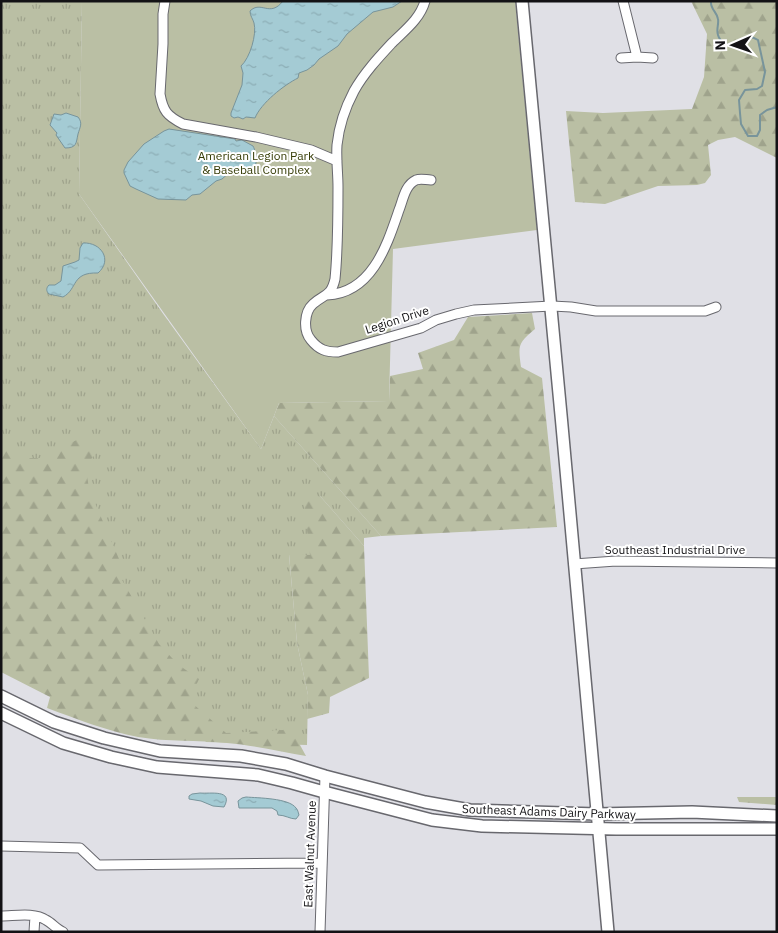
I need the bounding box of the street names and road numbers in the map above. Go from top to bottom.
street label: Legion Drive [363,302,431,337]
street label: Southeast Industrial Drive [605,542,746,557]
street label: East Walnut Avenue [300,800,319,908]
street label: Southeast Adams Dairy Parkway [462,801,636,822]

